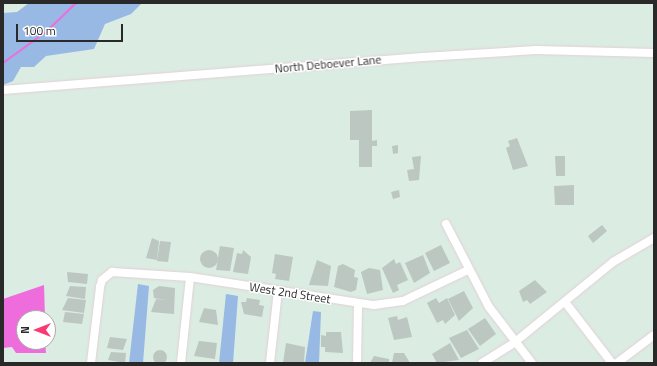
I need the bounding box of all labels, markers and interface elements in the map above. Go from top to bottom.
scale bar [18,16,125,42]
text: 100 m [23,21,56,40]
street label: North Deboever Lane [274,52,382,76]
street label: West 2nd Street [248,279,332,307]
north arrow [16,310,56,350]
text: N [17,326,33,334]

